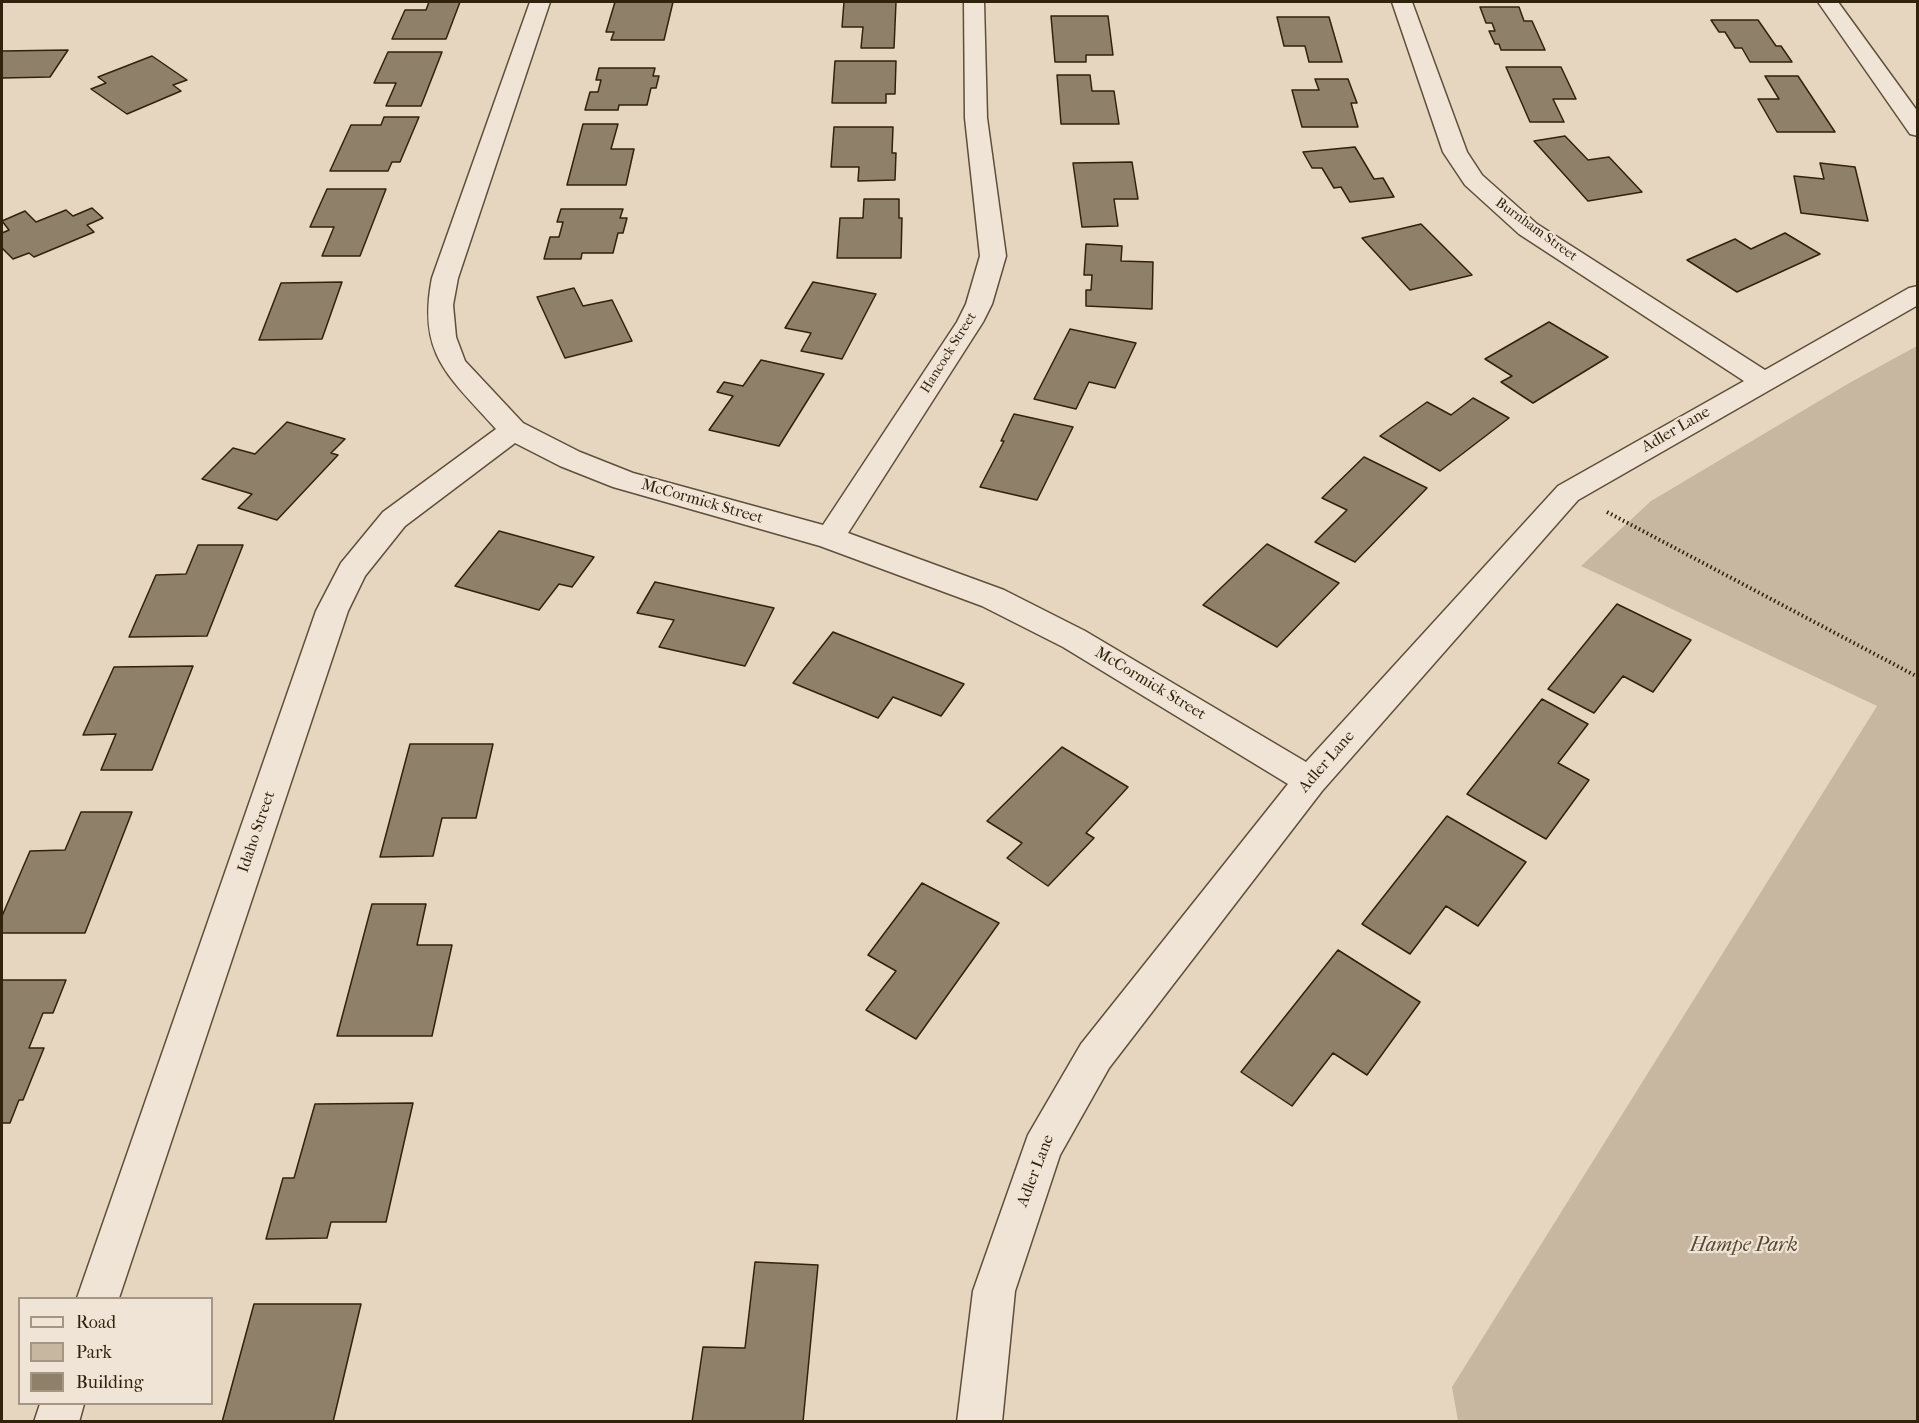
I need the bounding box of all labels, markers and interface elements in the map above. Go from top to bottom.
street label: Burnham Street [1492,195,1580,265]
street label: Hancock Street [917,309,981,397]
street label: Adler Lane [1638,403,1714,457]
street label: McCormick Street [639,475,765,529]
street label: McCormick Street [1091,643,1209,725]
street label: Adler Lane [1295,727,1359,797]
street label: Idaho Street [234,789,280,875]
street label: Adler Lane [1013,1132,1059,1210]
park label: Hampe Park [1690,1234,1798,1258]
legend [18,1297,213,1405]
text: Road [76,1312,116,1333]
text: Park [76,1342,112,1363]
text: Building [76,1372,143,1393]

